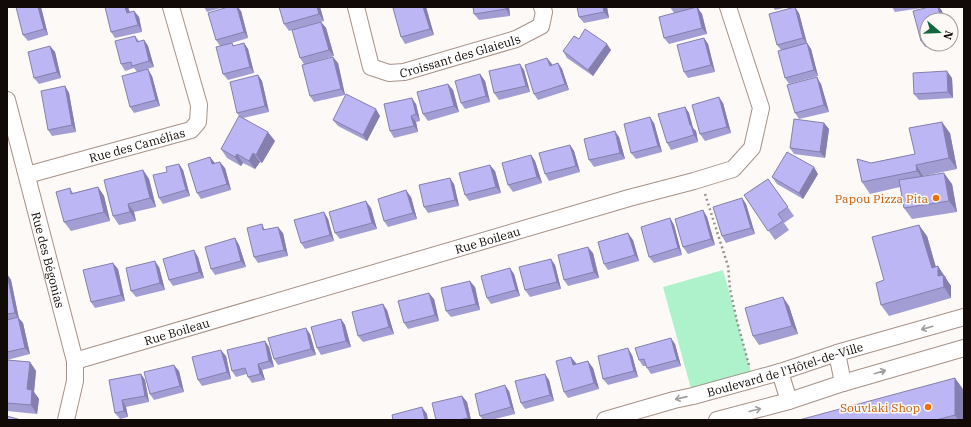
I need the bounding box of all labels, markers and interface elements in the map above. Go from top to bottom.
north arrow [919,12,959,52]
text: N [940,29,956,42]
street label: Croissant des Glaieuls [399,31,523,80]
street label: Rue des Camélias [87,124,187,165]
place label: Papou Pizza Pita [835,191,928,206]
marker: Papou Pizza Pita [931,193,941,203]
street label: Rue des Bégonias [29,210,68,309]
street label: Rue Boileau [453,223,523,256]
street label: Rue Boileau [142,314,212,348]
one-way arrow [920,325,933,332]
street label: Boulevard de l'Hôtel-de-Ville [705,339,865,399]
one-way arrow [873,368,886,376]
one-way arrow [674,395,687,403]
place label: Souvlaki Shop [840,400,920,415]
marker: Souvlaki Shop [923,402,933,412]
one-way arrow [748,406,761,413]

